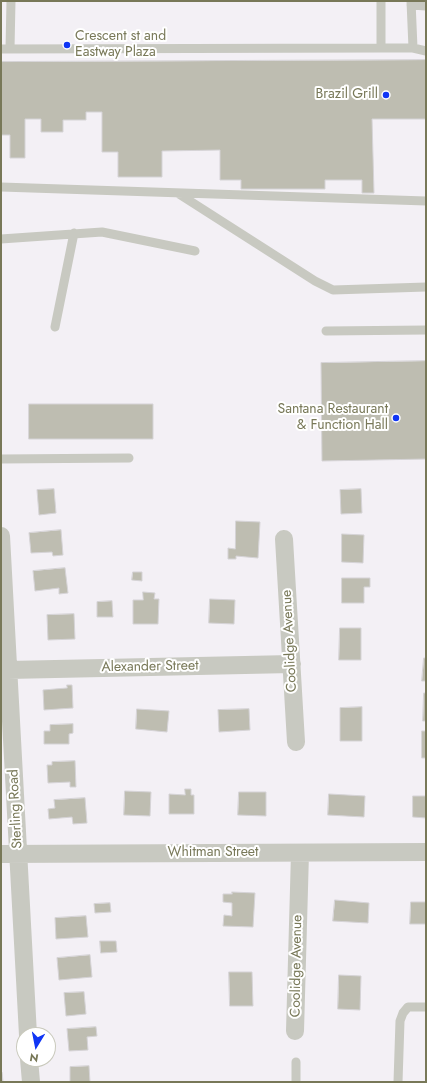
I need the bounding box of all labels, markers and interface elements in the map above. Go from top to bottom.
place label: Crescent st and Eastway Plaza [75,29,166,62]
marker: Crescent st and Eastway Plaza [62,40,72,50]
place label: Brazil Grill [315,87,378,103]
marker: Brazil Grill [381,90,391,100]
place label: Santana Restaurant & Function Hall [277,402,388,434]
marker: Santana Restaurant & Function Hall [391,413,401,423]
street label: Coolidge Avenue [279,589,301,693]
street label: Alexander Street [101,658,199,676]
street label: Sterling Road [6,769,26,849]
street label: Whitman Street [168,845,258,861]
street label: Coolidge Avenue [288,915,306,1017]
north arrow [16,1027,56,1067]
text: N [28,1049,40,1066]

